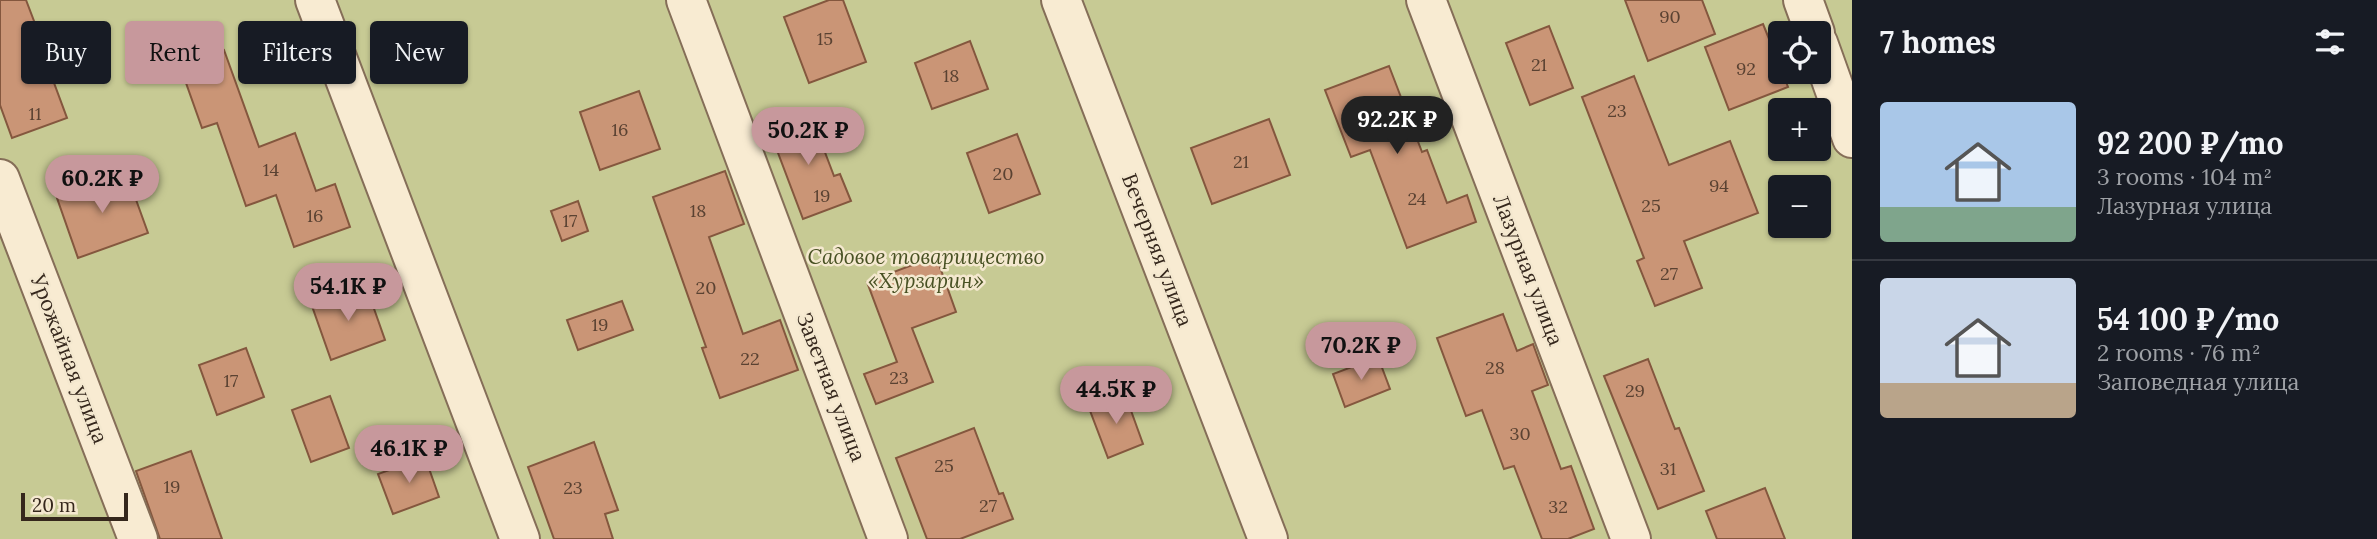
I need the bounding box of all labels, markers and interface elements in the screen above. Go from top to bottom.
house number: 90 [1659,5,1681,28]
chip: Buy [21,21,111,84]
chip: Rent [125,21,224,84]
chip: Filters [238,21,356,84]
chip: New [370,21,468,84]
map controls [1768,21,1831,238]
button: locate [1768,21,1831,84]
text: 7 homes [1880,23,1996,61]
icon: filters [2311,23,2349,61]
house number: 15 [817,27,833,50]
house number: 21 [1531,53,1547,76]
house number: 92 [1736,57,1756,80]
house number: 18 [943,64,959,87]
pin: 92.2K ₽ [1332,96,1462,156]
button: + [1768,98,1831,161]
house number: 23 [1607,99,1627,122]
house number: 11 [28,102,42,125]
text: 92.2K ₽ [1357,104,1437,133]
pin: 50.2K ₽ [743,108,873,167]
text: 50.2K ₽ [768,115,848,144]
house number: 16 [612,118,628,141]
text: 92 200 ₽/mo [2097,124,2283,162]
icon: home [1936,130,2020,214]
house number: 21 [1233,150,1249,173]
pin: 60.2K ₽ [37,156,167,215]
house number: 14 [263,158,279,181]
house number: 20 [993,162,1013,185]
text: 3 rooms · 104 m² [2097,162,2272,191]
text: 60.2K ₽ [61,163,143,192]
street label: Вечерняя улица [1116,169,1199,330]
house number: 94 [1709,174,1729,197]
button: − [1768,175,1831,238]
house number: 19 [814,184,830,207]
house number: 24 [1407,187,1427,210]
street label: Лазурная улица [1487,190,1570,349]
text: Лазурная улица [2097,191,2272,220]
house number: 25 [1641,194,1661,217]
house number: 18 [690,199,706,222]
house number: 16 [307,204,323,227]
house number: 17 [563,209,577,232]
park label: Садовое товарищество «Хурзарин» [808,243,1044,294]
house number: 27 [1660,262,1678,285]
pin: 54.1K ₽ [283,264,413,323]
street label: Урожайная улица [24,269,114,447]
text: 54.1K ₽ [310,271,386,300]
house number: 20 [696,276,716,299]
text: 54 100 ₽/mo [2097,300,2279,338]
icon: home [1936,306,2020,390]
street label: Заветная улица [791,308,872,465]
house number: 19 [592,313,608,336]
pin: 70.2K ₽ [1296,322,1426,382]
text: 70.2K ₽ [1321,330,1401,359]
text: 2 rooms · 76 m² [2097,338,2261,367]
house number: 22 [740,347,760,370]
house number: 28 [1485,356,1505,379]
house number: 23 [889,366,909,389]
pin: 44.5K ₽ [1051,366,1181,426]
text: Заповедная улица [2097,367,2300,396]
house number: 17 [224,369,238,392]
text: 44.5K ₽ [1076,374,1156,403]
house number: 29 [1625,379,1645,402]
house number: 30 [1509,422,1531,445]
pin: 46.1K ₽ [344,426,474,485]
text: 46.1K ₽ [370,433,448,462]
house number: 25 [934,454,954,477]
house number: 31 [1660,457,1676,480]
house number: 19 [164,475,180,498]
house number: 23 [563,476,583,499]
scale bar [21,490,128,522]
text: 20 m [32,493,76,517]
house number: 27 [979,494,997,517]
house number: 32 [1548,495,1568,518]

